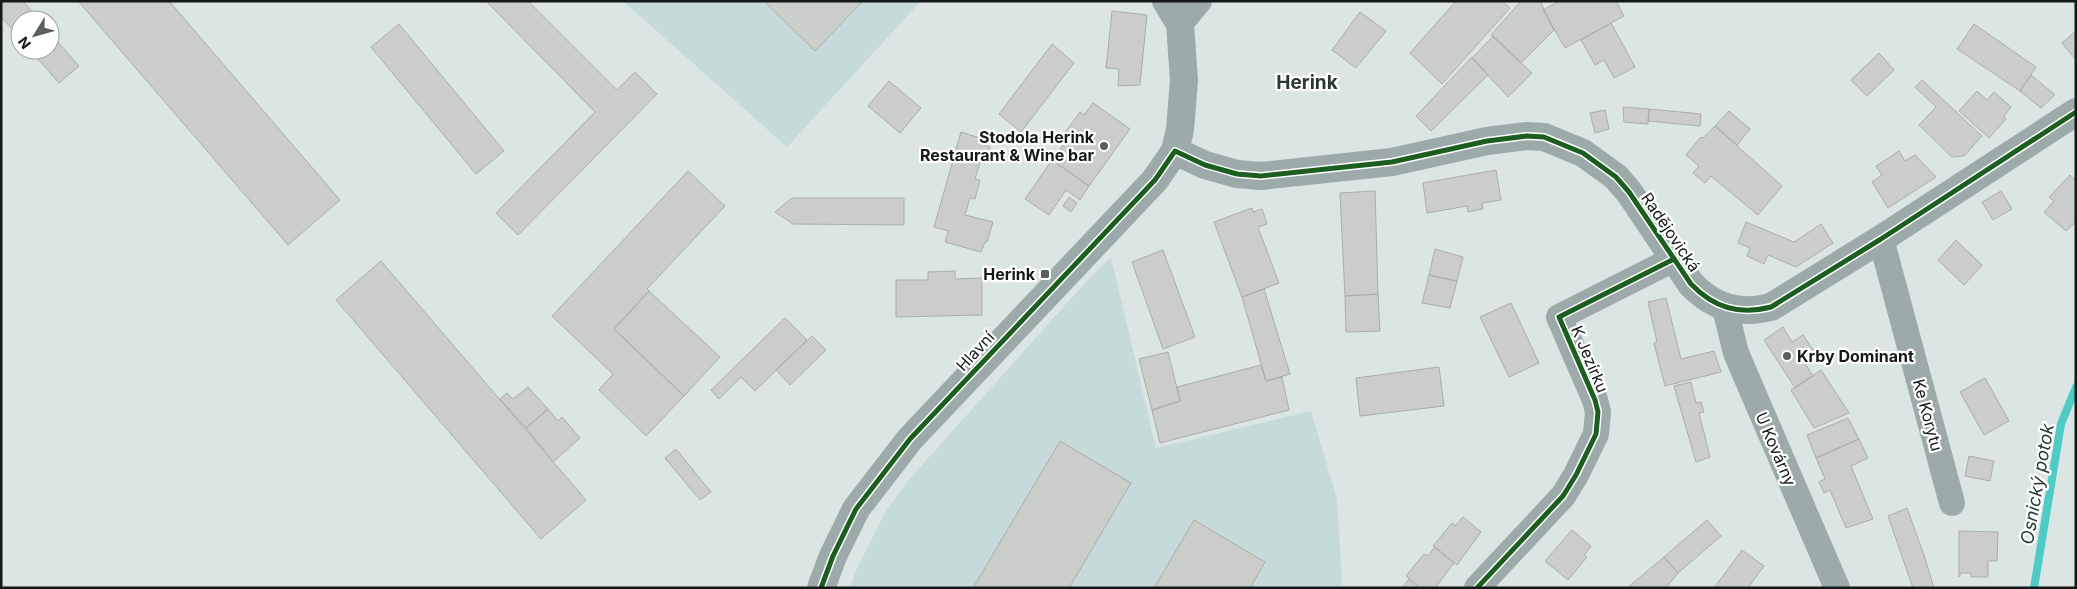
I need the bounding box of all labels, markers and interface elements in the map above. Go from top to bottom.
north arrow [10,10,60,60]
text: N [14,34,34,53]
district label: Herink [1276,71,1338,94]
place label: Stodola Herink Restaurant & Wine bar [920,127,1095,165]
marker: Stodola Herink Restaurant & Wine bar [1098,140,1110,152]
street label: Radějovická [1637,189,1705,275]
place label: Herink [983,264,1036,284]
marker: Herink [1039,268,1051,280]
street label: K Jezírku [1567,323,1613,395]
street label: Hlavní [952,327,998,375]
place label: Krby Dominant [1797,346,1914,366]
marker: Krby Dominant [1781,350,1793,362]
street label: Ke Korytu [1909,377,1947,453]
street label: U Kovárny [1752,409,1800,489]
water label: Osnický potok [2016,421,2058,546]

